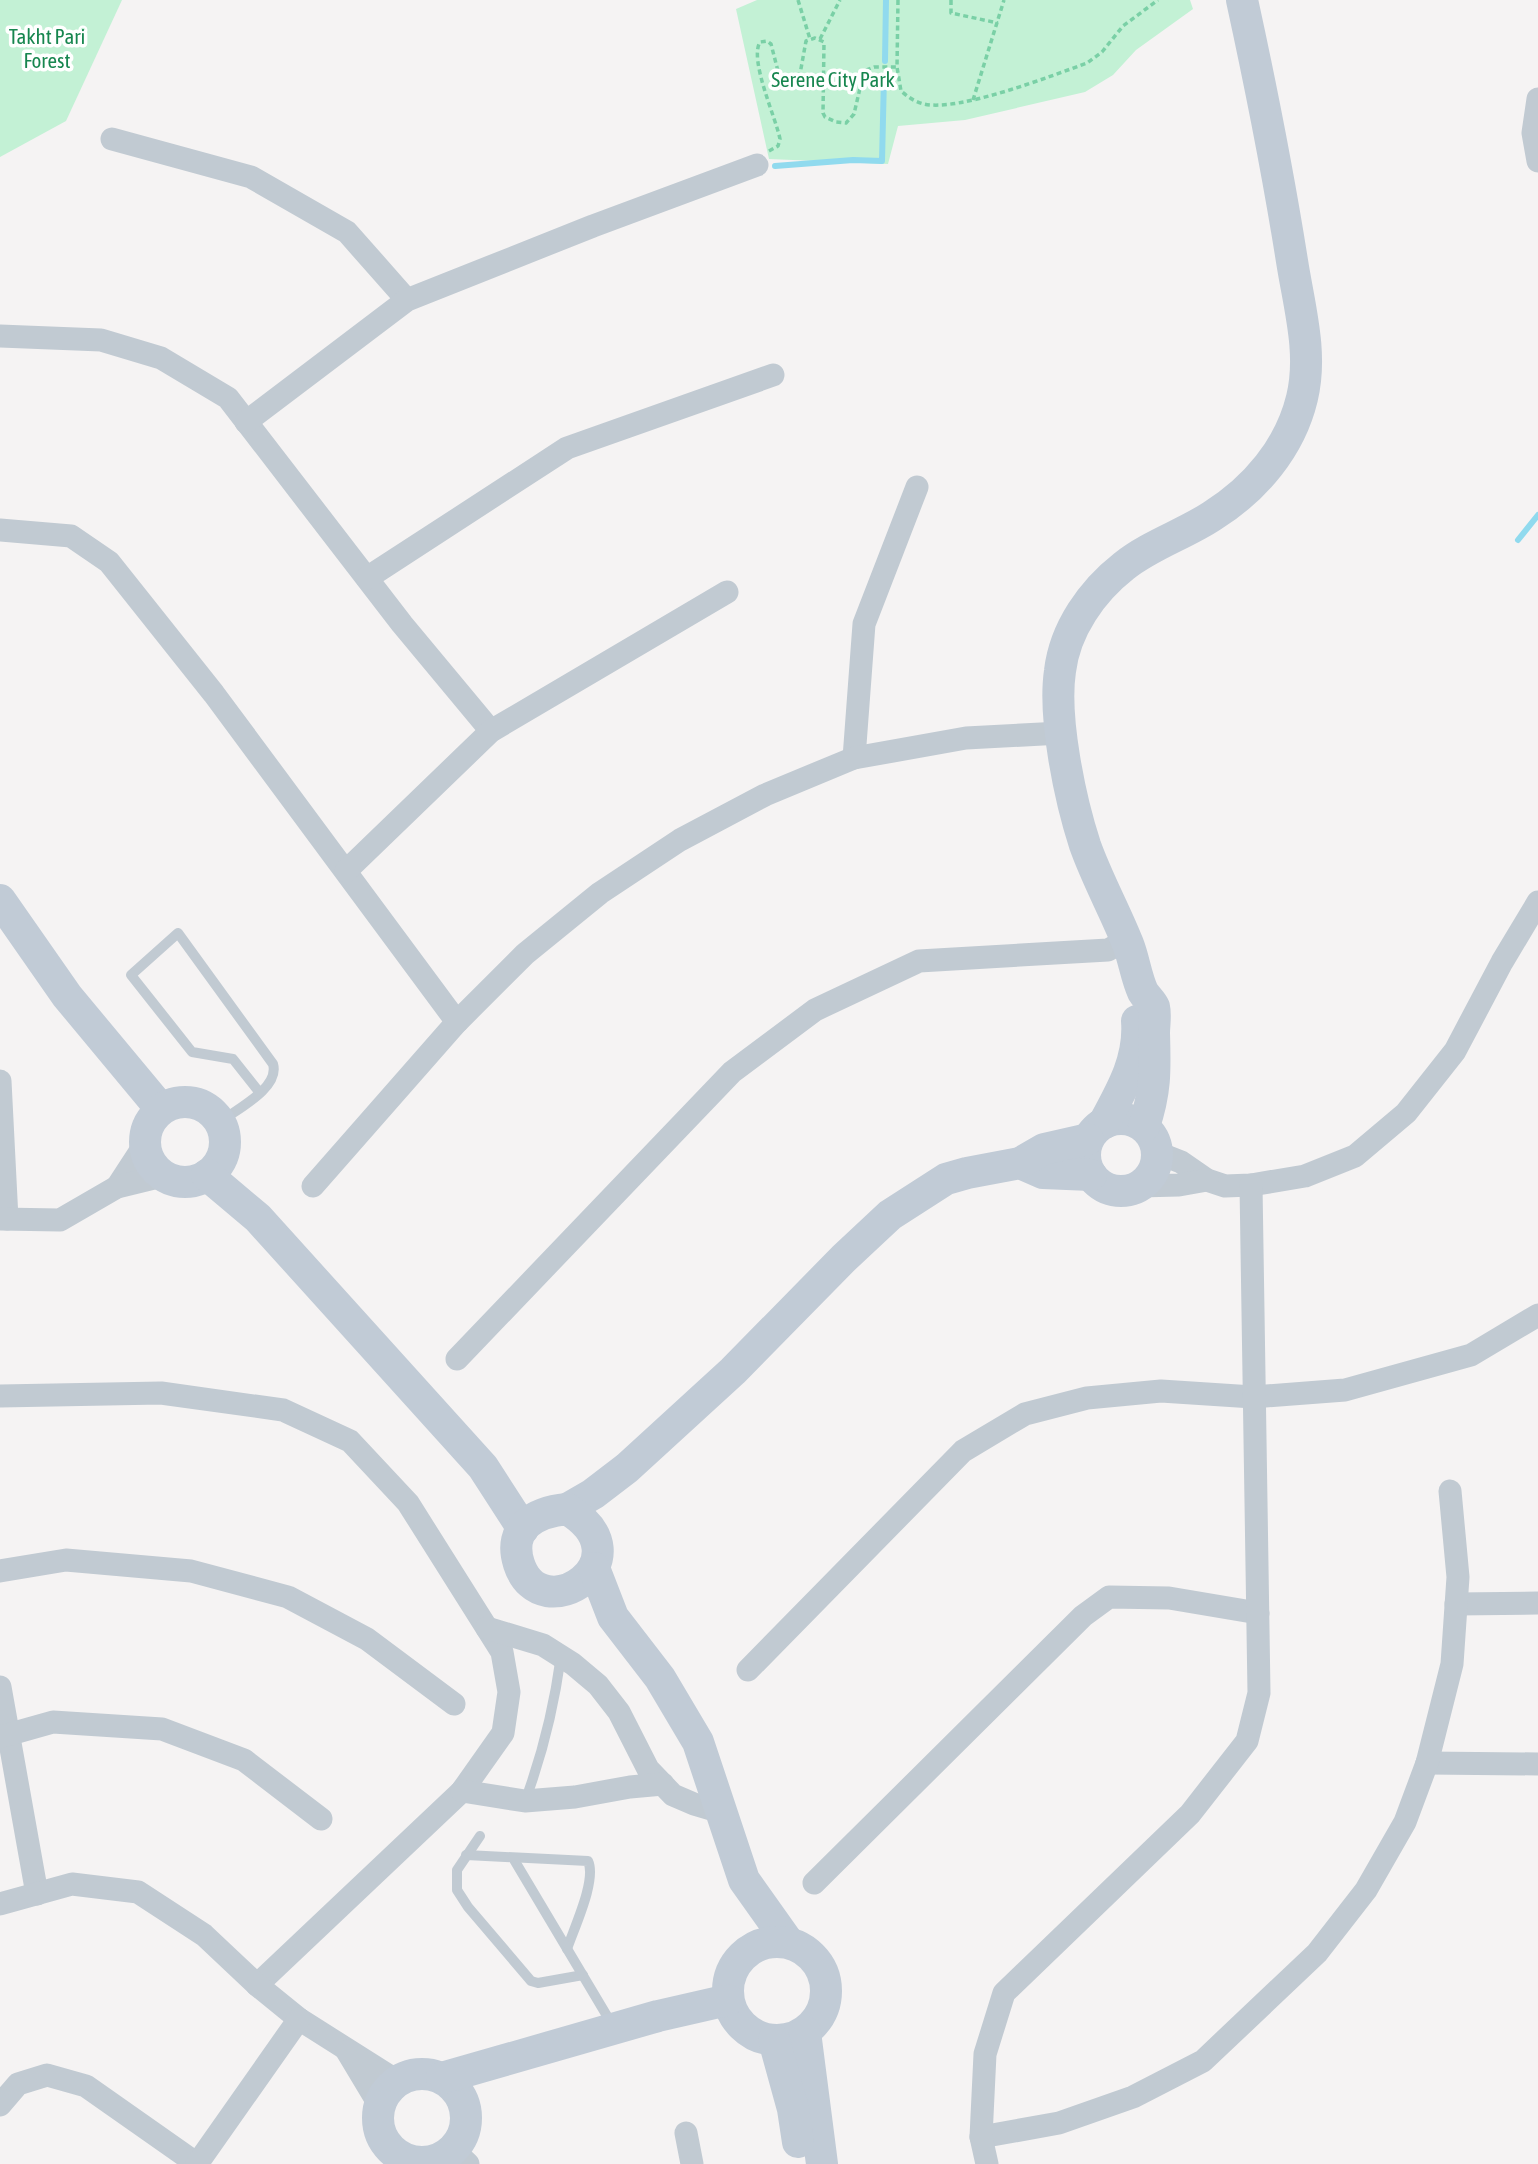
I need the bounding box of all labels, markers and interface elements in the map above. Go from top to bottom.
park label: Takht Pari Forest [9,24,85,72]
park label: Serene City Park [771,67,895,91]

